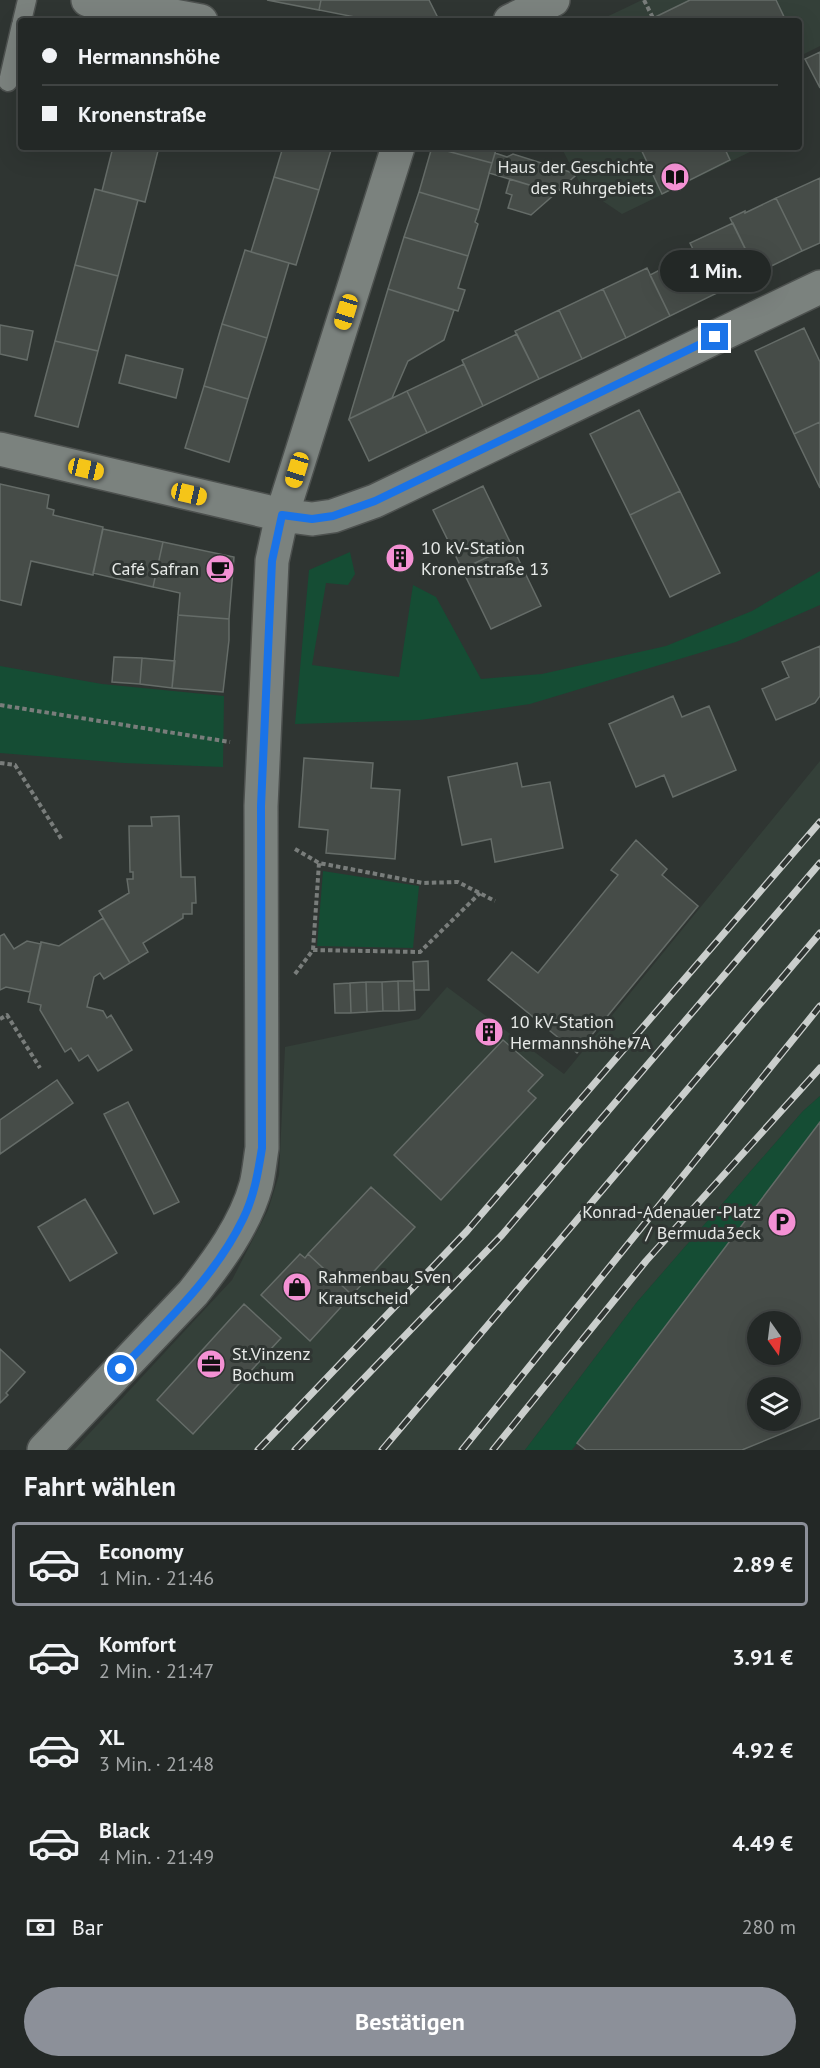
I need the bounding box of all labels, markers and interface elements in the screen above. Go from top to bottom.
text: Hermannshöhe [78,42,220,70]
text: Kronenstraße [78,100,207,128]
place label: Haus der Geschichte des Ruhrgebiets [498,155,654,199]
library icon: Haus der Geschichte des Ruhrgebiets [659,161,691,193]
callout: 1 Min. [660,250,771,292]
text: 1 Min. [689,258,742,284]
car [332,292,360,332]
route end [701,323,728,350]
car [283,450,311,490]
car [66,456,106,482]
car [169,481,209,507]
place label: 10 kV-Station Kronenstraße 13 [421,536,549,580]
building icon: 10 kV-Station Kronenstraße 13 [384,542,416,574]
cafe icon: Café Safran [204,553,236,585]
place label: Café Safran [111,557,199,580]
place label: 10 kV-Station Hermannshöhe 7A [510,1010,651,1054]
building icon: 10 kV-Station Hermannshöhe 7A [473,1016,505,1048]
place label: Konrad-Adenauer-Platz / Bermuda3eck [582,1200,761,1244]
parking icon: Konrad-Adenauer-Platz / Bermuda3eck [766,1206,798,1238]
place label: Rahmenbau Sven Krautscheid [318,1265,451,1309]
shop icon: Rahmenbau Sven Krautscheid [281,1271,313,1303]
north arrow [747,1311,801,1365]
map controls [747,1311,801,1431]
place label: St.Vinzenz Bochum [232,1342,310,1386]
office icon: St.Vinzenz Bochum [195,1348,227,1380]
route start [107,1355,134,1382]
button: layers [747,1377,801,1431]
text: Fahrt wählen [24,1469,176,1503]
icon: car [27,1537,81,1591]
text: Economy [99,1537,183,1565]
text: 2.89 € [732,1550,793,1578]
text: 1 Min. · 21:46 [99,1565,214,1591]
icon: car [27,1630,81,1684]
text: Komfort [99,1630,176,1658]
text: 3.91 € [732,1643,793,1671]
text: 2 Min. · 21:47 [99,1658,214,1684]
icon: car [27,1723,81,1777]
text: XL [99,1723,124,1751]
text: 4.92 € [732,1736,793,1764]
text: 3 Min. · 21:48 [99,1751,214,1777]
icon: car [27,1816,81,1870]
text: Black [99,1816,150,1844]
text: 4.49 € [732,1829,793,1857]
text: 4 Min. · 21:49 [99,1844,214,1870]
icon: cash [24,1911,57,1944]
text: Bar [72,1913,103,1941]
text: 280 m [742,1914,796,1940]
button: Bestätigen [24,1987,796,2056]

